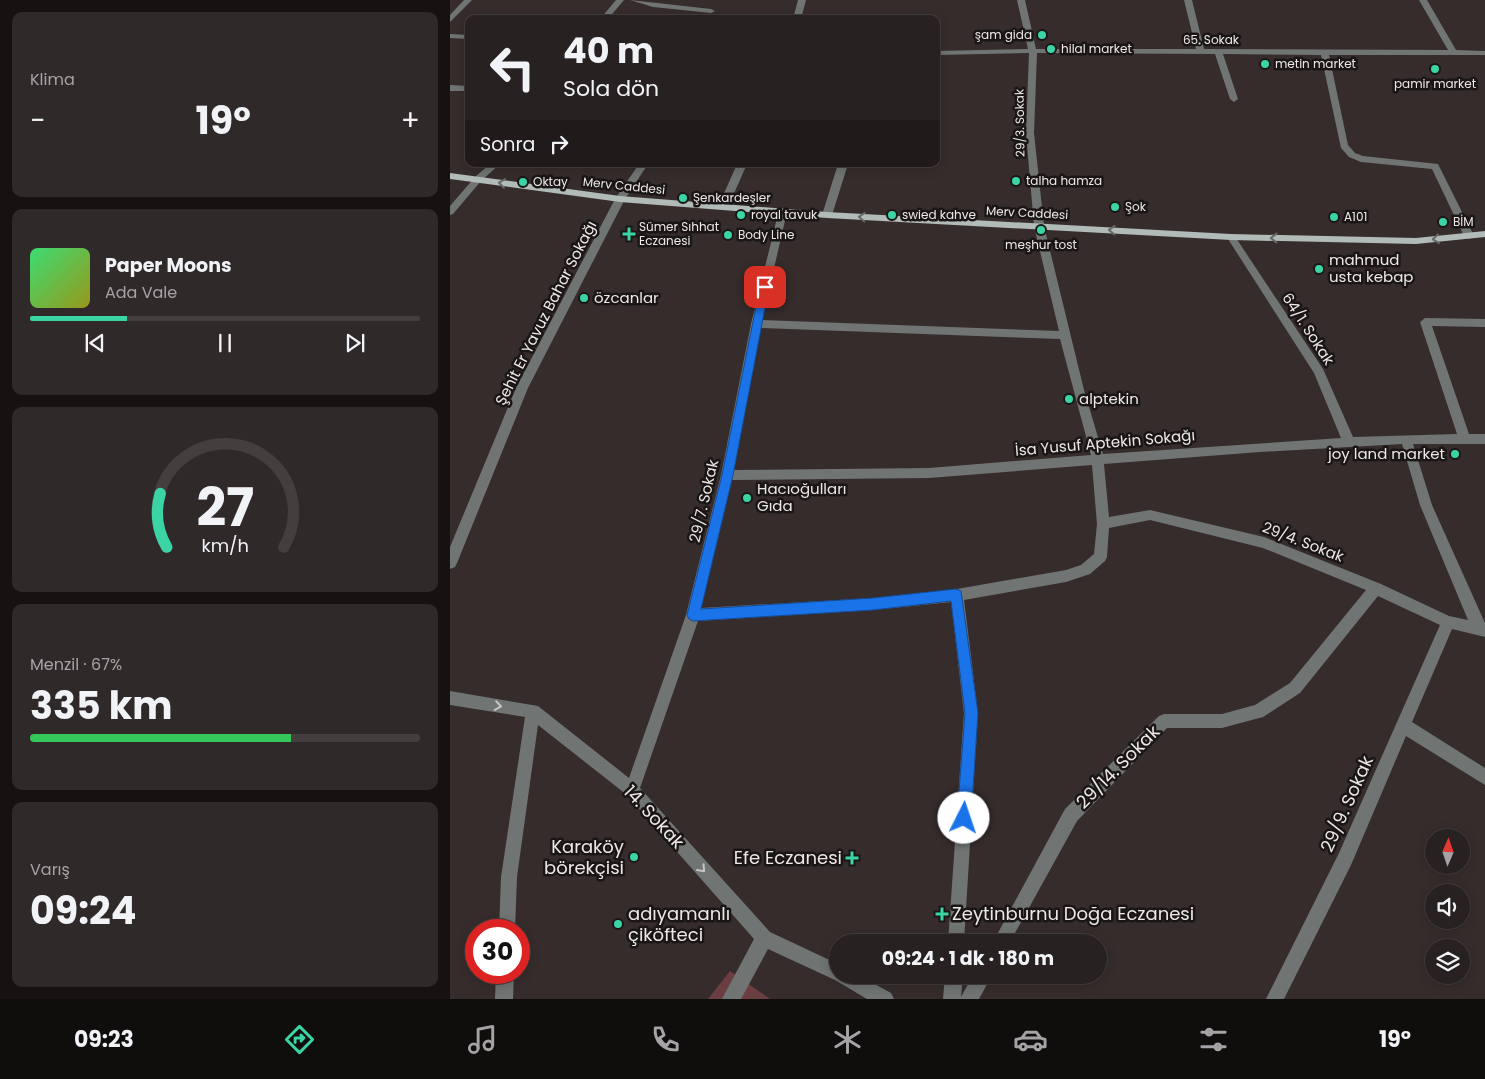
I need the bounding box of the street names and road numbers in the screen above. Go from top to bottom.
street label: 65. Sokak [1183,31,1240,48]
street label: 29/3. Sokak [1010,88,1029,157]
street label: Merv Caddesi [582,173,666,198]
street label: Merv Caddesi [985,202,1069,223]
street label: Şehit Er Yavuz Bahar Sokağı [490,217,601,409]
street label: 64/1. Sokak [1277,289,1340,369]
street label: İsa Yusuf Aptekin Sokağı [1014,424,1196,461]
street label: 29/7. Sokak [684,457,723,544]
street label: 29/4. Sokak [1259,516,1347,567]
street label: 29/14. Sokak [1070,719,1165,814]
street label: 29/9. Sokak [1314,751,1379,856]
street label: 14. Sokak [618,779,691,854]

